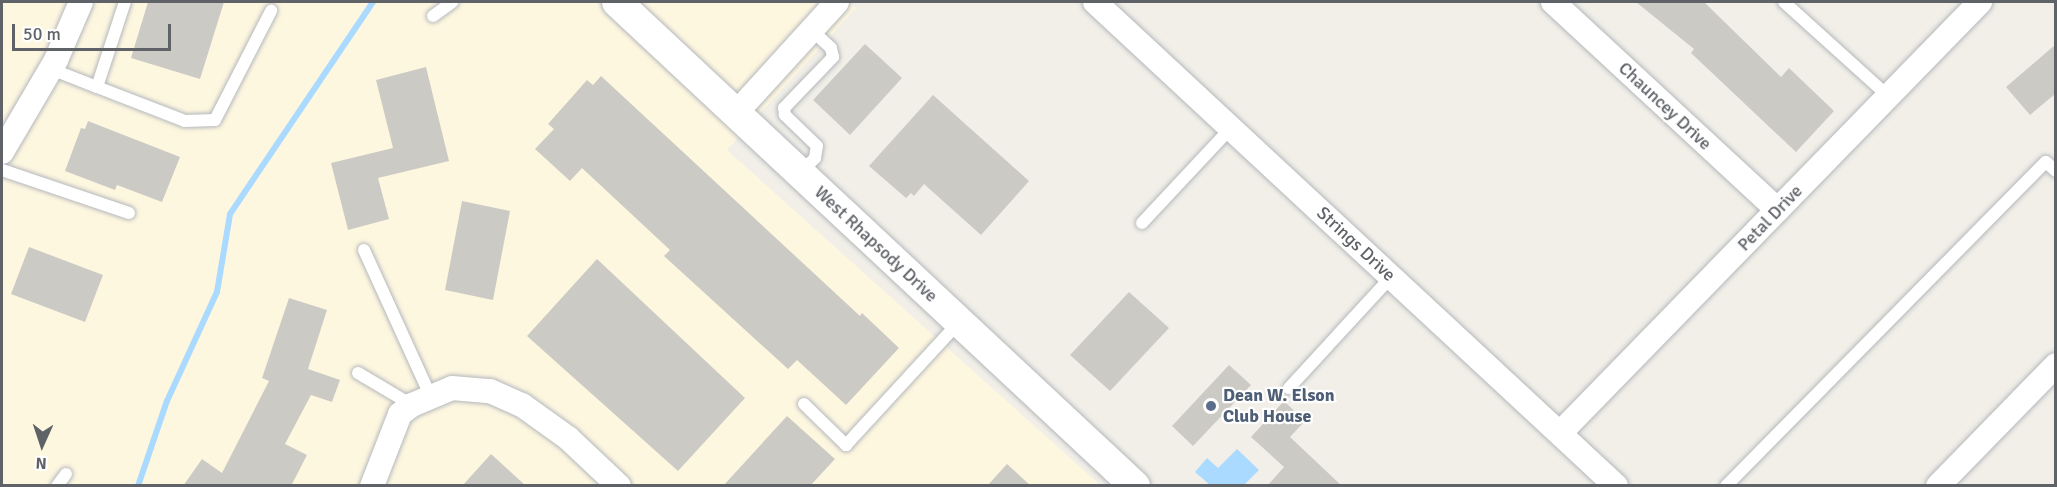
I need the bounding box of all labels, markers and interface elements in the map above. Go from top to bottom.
scale bar [15,12,174,50]
text: 50 m [23,23,61,45]
street label: Chauncey Drive [1614,57,1716,155]
street label: Petal Drive [1733,180,1807,256]
street label: West Rhapsody Drive [810,181,942,307]
street label: Strings Drive [1312,202,1400,286]
place label: Dean W. Elson Club House [1223,385,1335,428]
marker: Dean W. Elson Club House [1204,399,1218,413]
north arrow [12,415,72,475]
text: N [35,453,47,473]

